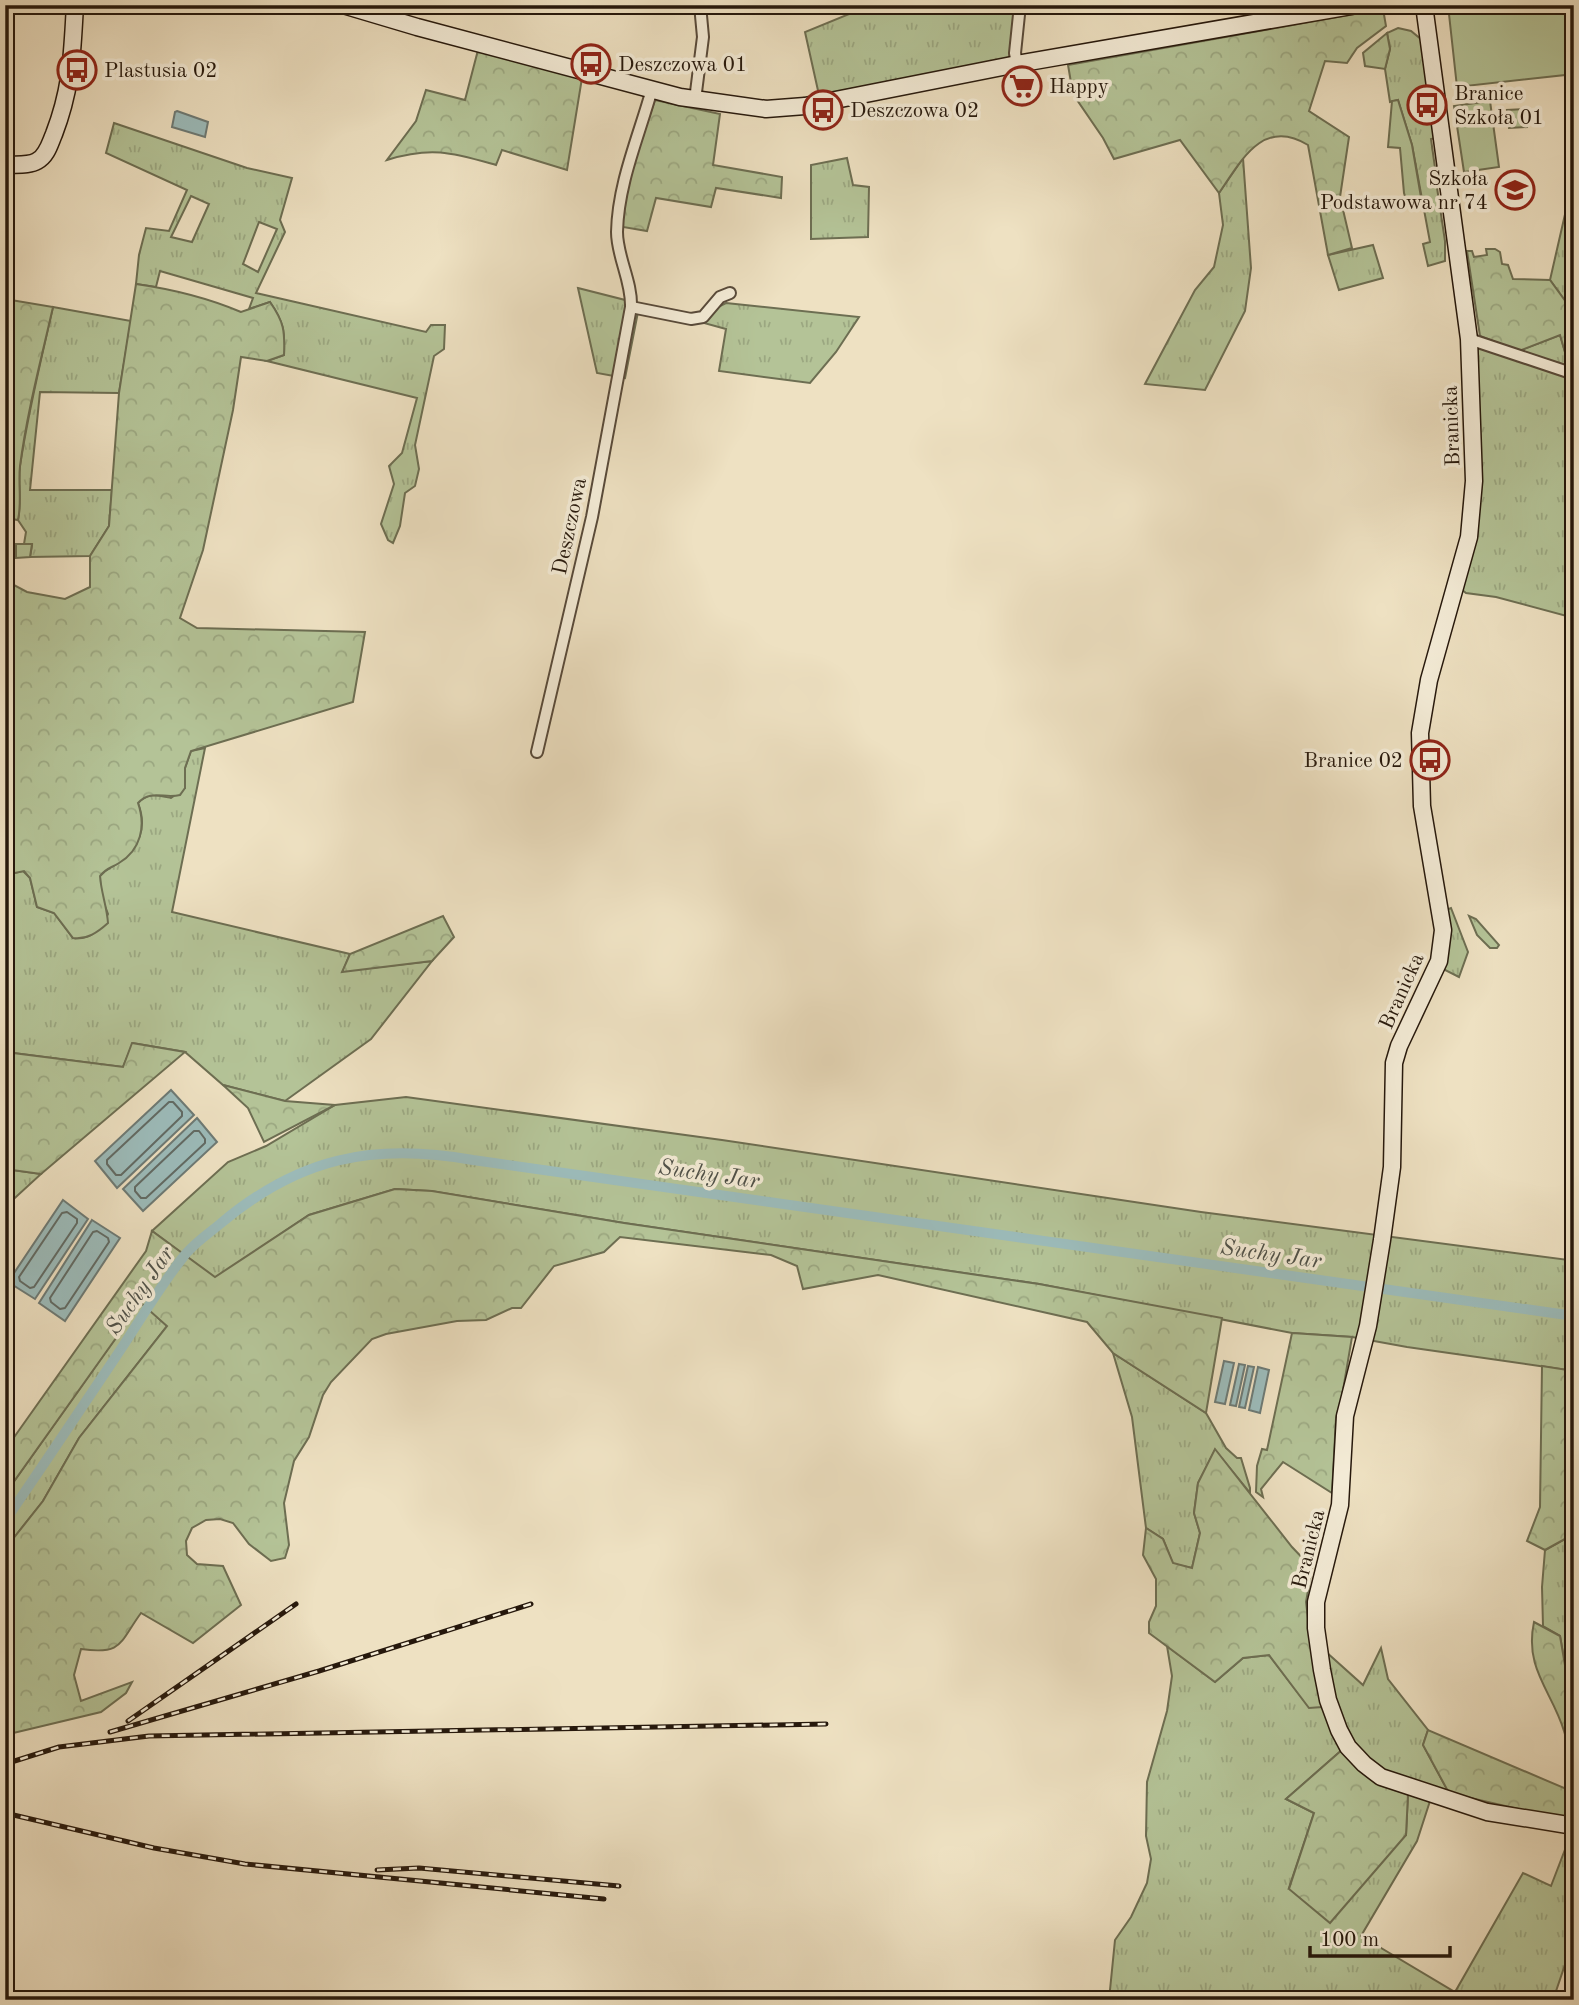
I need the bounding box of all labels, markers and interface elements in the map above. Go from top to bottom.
bus stop icon: Deszczowa 01 [570,43,612,85]
bus stop icon: Plastusia 02 [56,49,98,91]
place label: Deszczowa 01 [618,55,747,76]
place label: Plastusia 02 [104,61,217,82]
supermarket icon: Happy [1001,65,1043,107]
place label: Happy [1049,77,1109,98]
bus stop icon: Branice Szkoła 01 [1406,84,1448,126]
place label: Branice Szkoła 01 [1454,84,1544,129]
bus stop icon: Deszczowa 02 [802,89,844,131]
place label: Deszczowa 02 [850,101,979,122]
place label: Szkoła Podstawowa nr 74 [1320,169,1488,214]
school or university icon: Szkoła Podstawowa nr 74 [1494,169,1536,211]
street label: Branicka [1441,385,1464,467]
street label: Deszczowa [550,476,591,577]
bus stop icon: Branice 02 [1409,739,1451,781]
place label: Branice 02 [1303,751,1403,772]
street label: Branicka [1376,950,1428,1033]
water label: Suchy Jar [657,1156,762,1194]
water label: Suchy Jar [1219,1236,1324,1274]
water label: Suchy Jar [102,1242,180,1340]
street label: Branicka [1289,1508,1329,1591]
scale bar [1310,1914,1450,1958]
text: 100 m [1320,1930,1379,1951]

